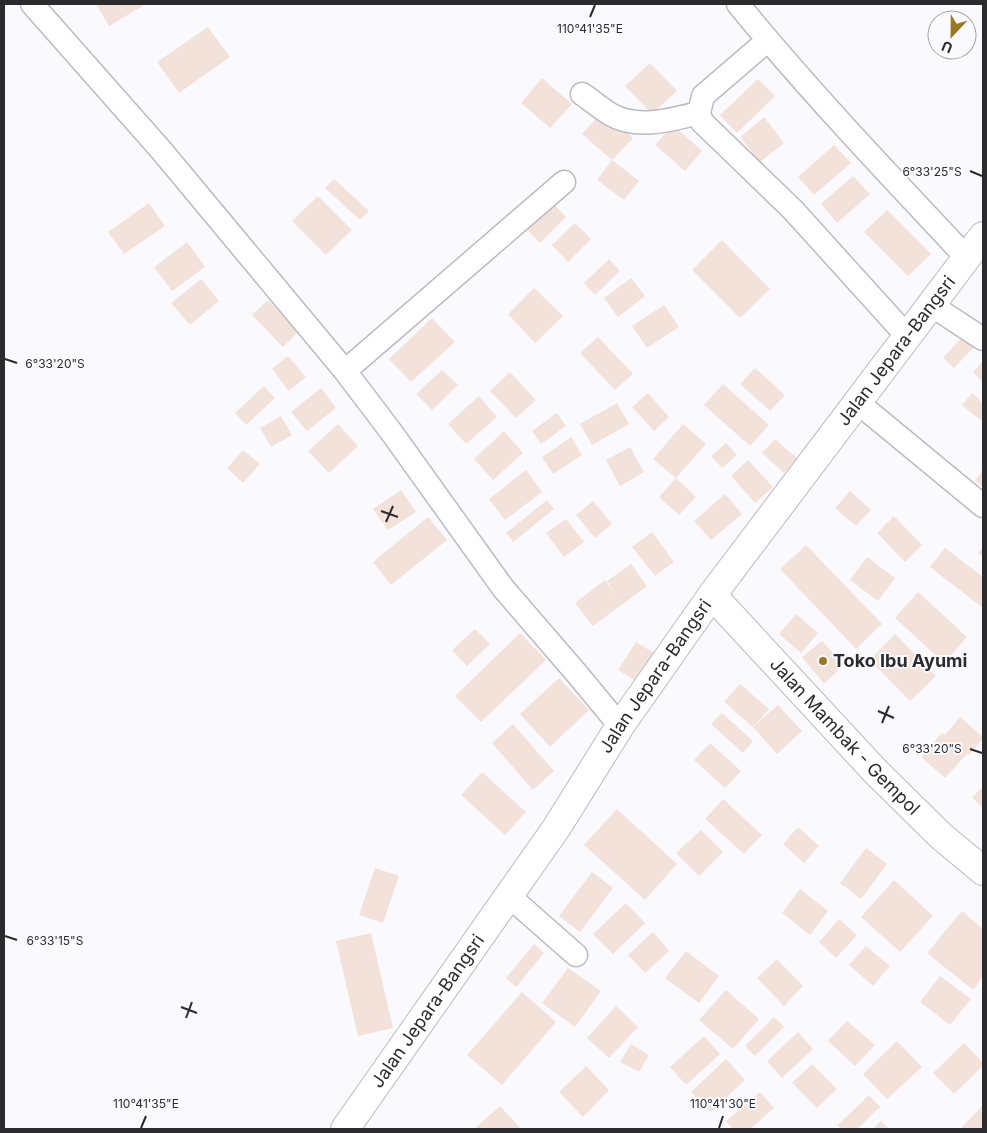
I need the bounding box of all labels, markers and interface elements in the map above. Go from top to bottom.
north arrow [927,10,977,60]
text: 110°41'35"E [557,21,623,36]
text: U [939,38,955,57]
text: 6°33'25"S [902,164,962,179]
street label: Jalan Jepara-Bangsri [833,271,959,430]
text: 6°33'20"S [25,356,85,371]
street label: Jalan Jepara-Bangsri [595,595,716,757]
place label: Toko Ibu Ayumi [833,650,967,671]
street label: Jalan Mambak - Gempol [766,653,924,819]
marker: Toko Ibu Ayumi [817,655,829,667]
text: 6°33'20"S [902,741,962,756]
street label: Jalan Jepara-Bangsri [366,930,488,1092]
text: 6°33'15"S [27,933,84,948]
text: 110°41'35"E [113,1096,179,1111]
text: 110°41'30"E [690,1096,756,1111]

